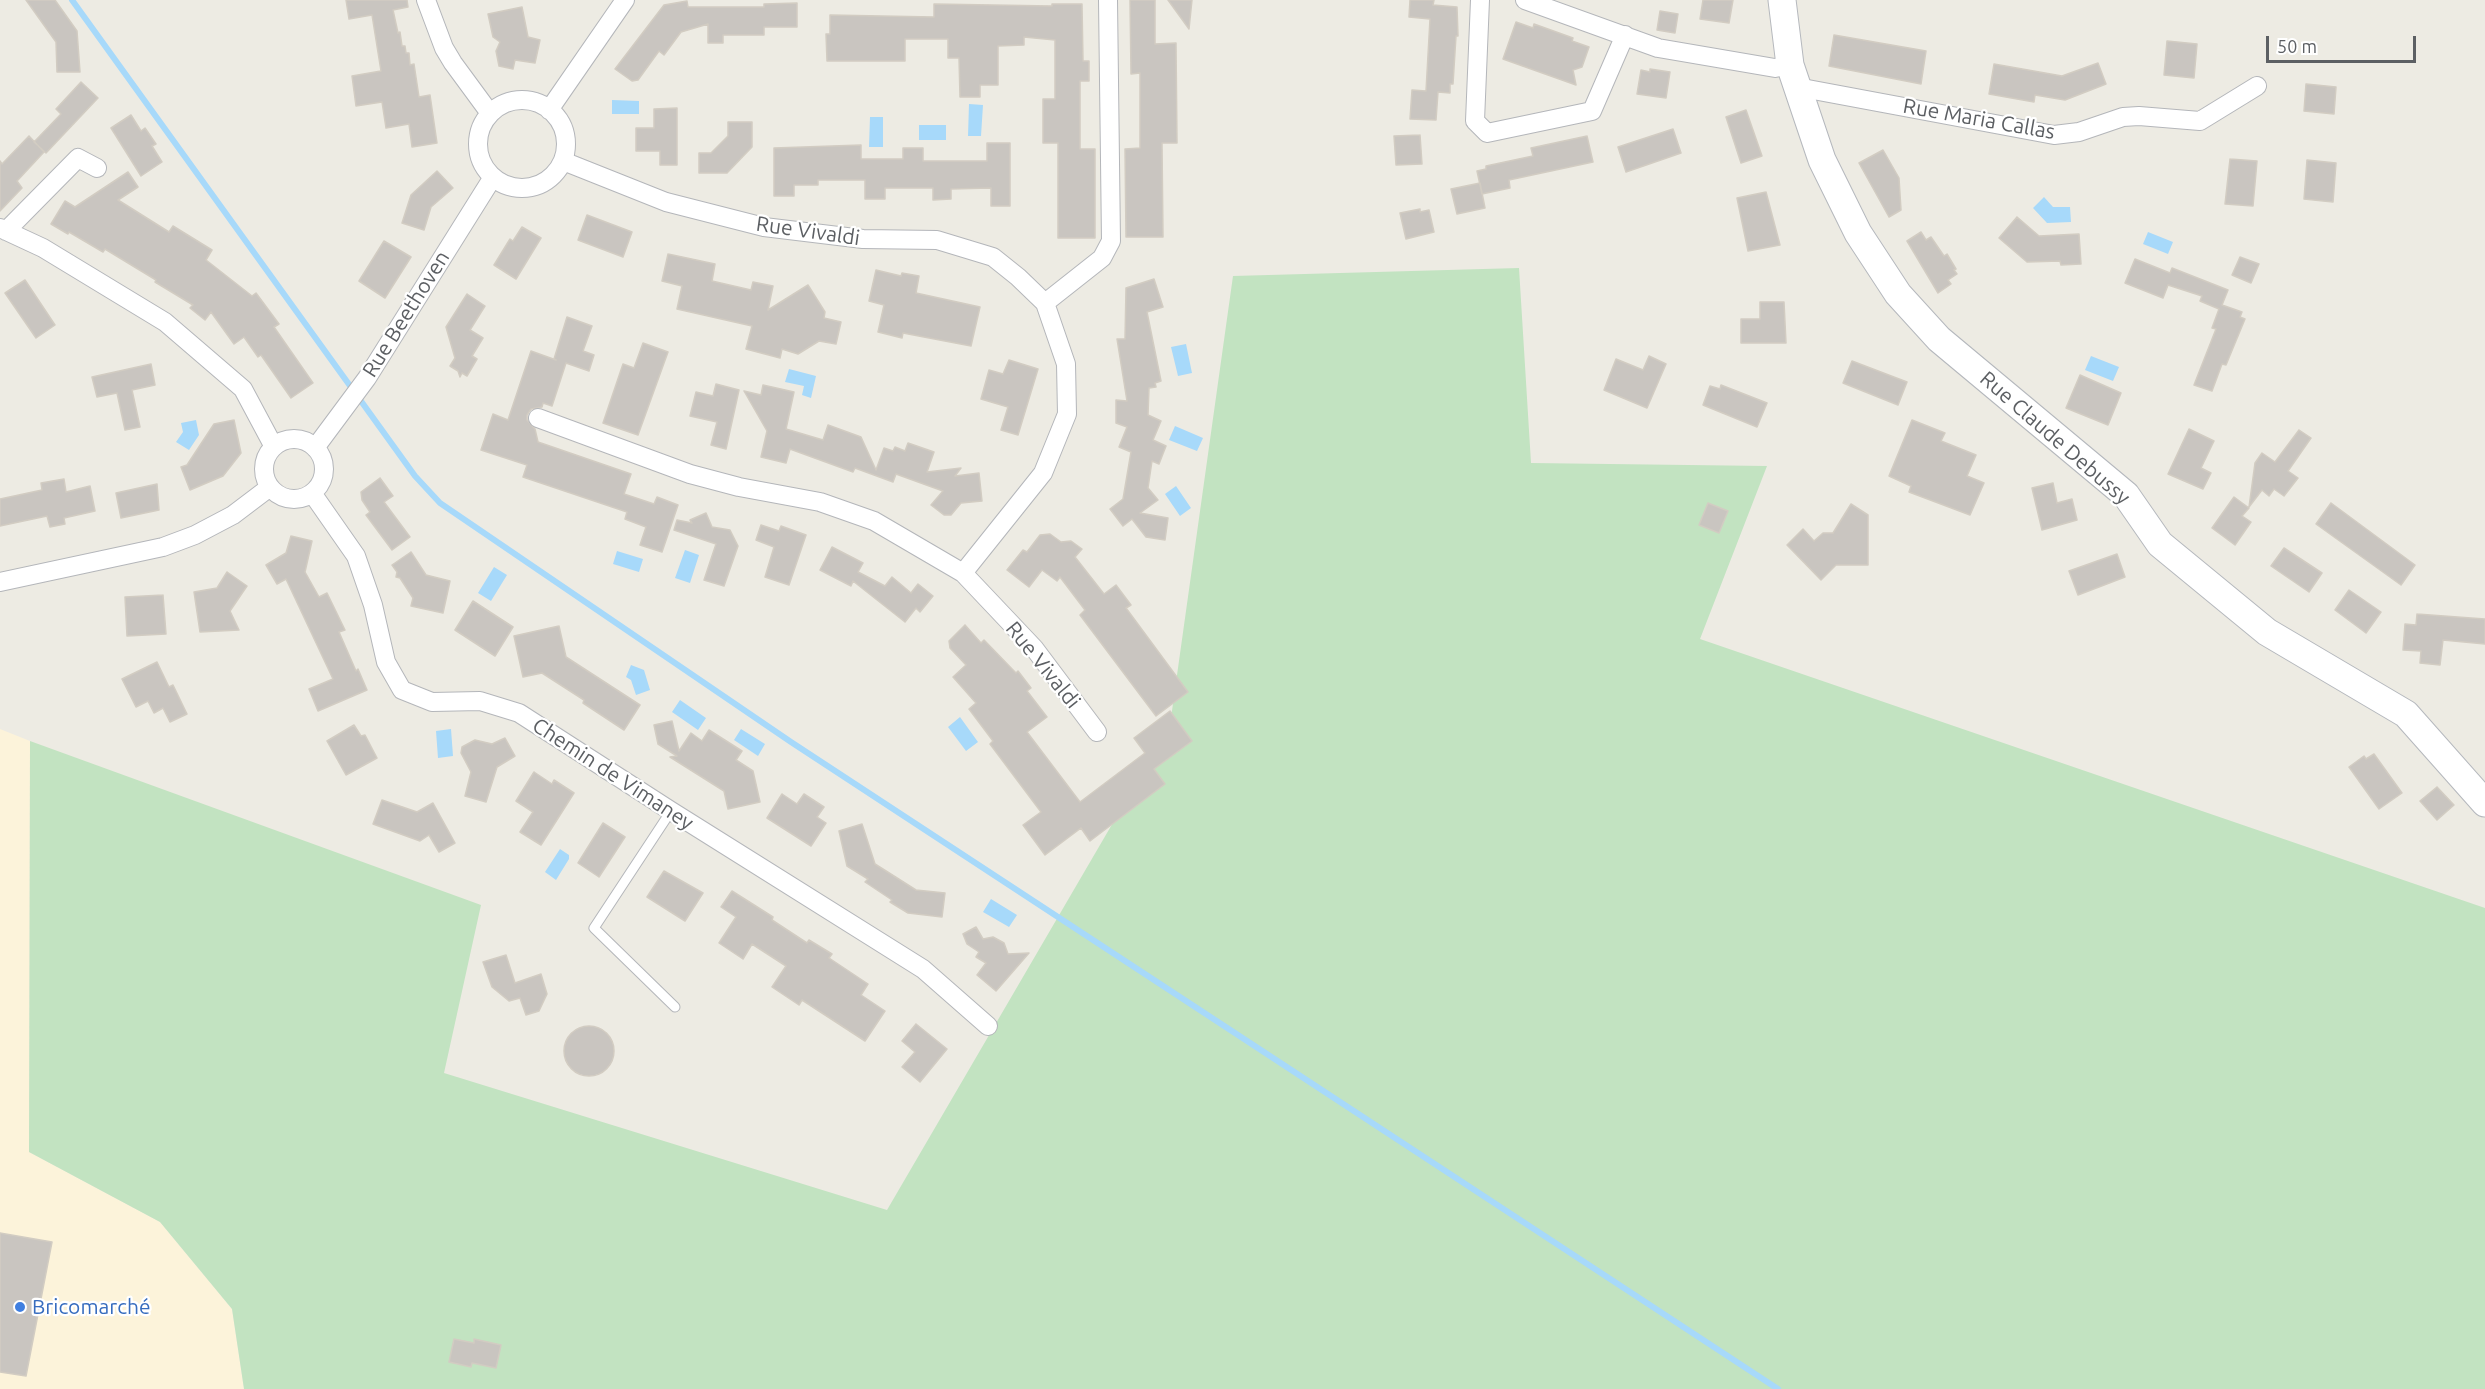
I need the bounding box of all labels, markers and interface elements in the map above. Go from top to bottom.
scale bar [2269,24,2419,62]
text: 50 m [2277,36,2317,56]
street label: Rue Maria Callas [1901,93,2057,145]
street label: Rue Vivaldi [755,211,861,251]
street label: Rue Beethoven [357,246,455,382]
street label: Rue Claude Debussy [1975,366,2135,510]
street label: Rue Vivaldi [1000,616,1086,714]
street label: Chemin de Vimaney [528,713,698,835]
place label: Bricomarché [32,1294,151,1320]
marker: Bricomarché [13,1300,27,1314]

